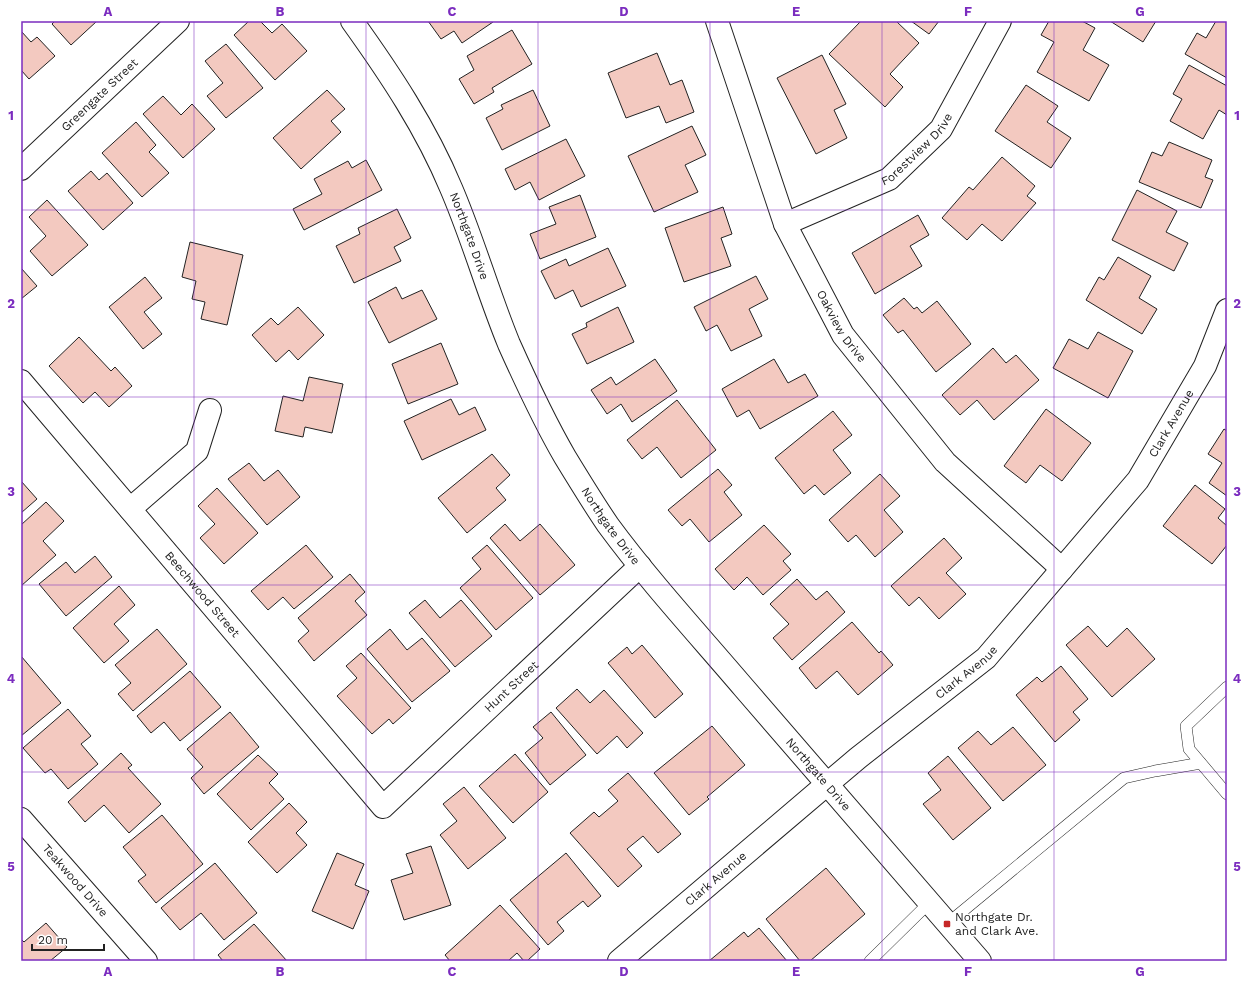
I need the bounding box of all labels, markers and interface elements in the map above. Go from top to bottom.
text: A [104,4,113,19]
text: B [276,4,285,19]
text: C [448,4,457,19]
text: D [619,4,629,19]
text: E [792,4,800,19]
text: F [964,4,972,19]
text: G [1135,4,1145,19]
street label: Greengate Street [58,56,141,134]
text: 1 [8,108,14,123]
text: 1 [1234,108,1240,123]
street label: Forestview Drive [879,111,955,189]
street label: Northgate Drive [447,190,492,282]
street label: Oakview Drive [814,288,869,365]
text: 2 [7,296,15,311]
text: 2 [1233,296,1241,311]
street label: Clark Avenue [1146,387,1197,460]
text: 3 [7,484,15,499]
text: 3 [1233,484,1241,499]
street label: Northgate Drive [578,485,643,568]
street label: Beechwood Street [162,549,243,640]
street label: Clark Avenue [932,643,1000,702]
street label: Hunt Street [481,658,541,715]
text: 4 [7,671,16,686]
text: 4 [1233,671,1242,686]
street label: Northgate Drive [783,735,854,814]
street label: Teakwood Drive [39,841,111,920]
street label: Clark Avenue [682,849,749,909]
text: 5 [7,859,15,874]
text: 5 [1233,859,1241,874]
place label: Northgate Dr. and Clark Ave. [955,910,1038,938]
marker: Northgate Dr. and Clark Ave. [942,919,952,929]
scale bar [32,926,104,952]
text: 20 m [38,933,68,947]
text: A [104,964,113,979]
text: B [276,964,285,979]
text: C [448,964,457,979]
text: D [619,964,629,979]
text: E [792,964,800,979]
text: F [964,964,972,979]
text: G [1135,964,1145,979]

